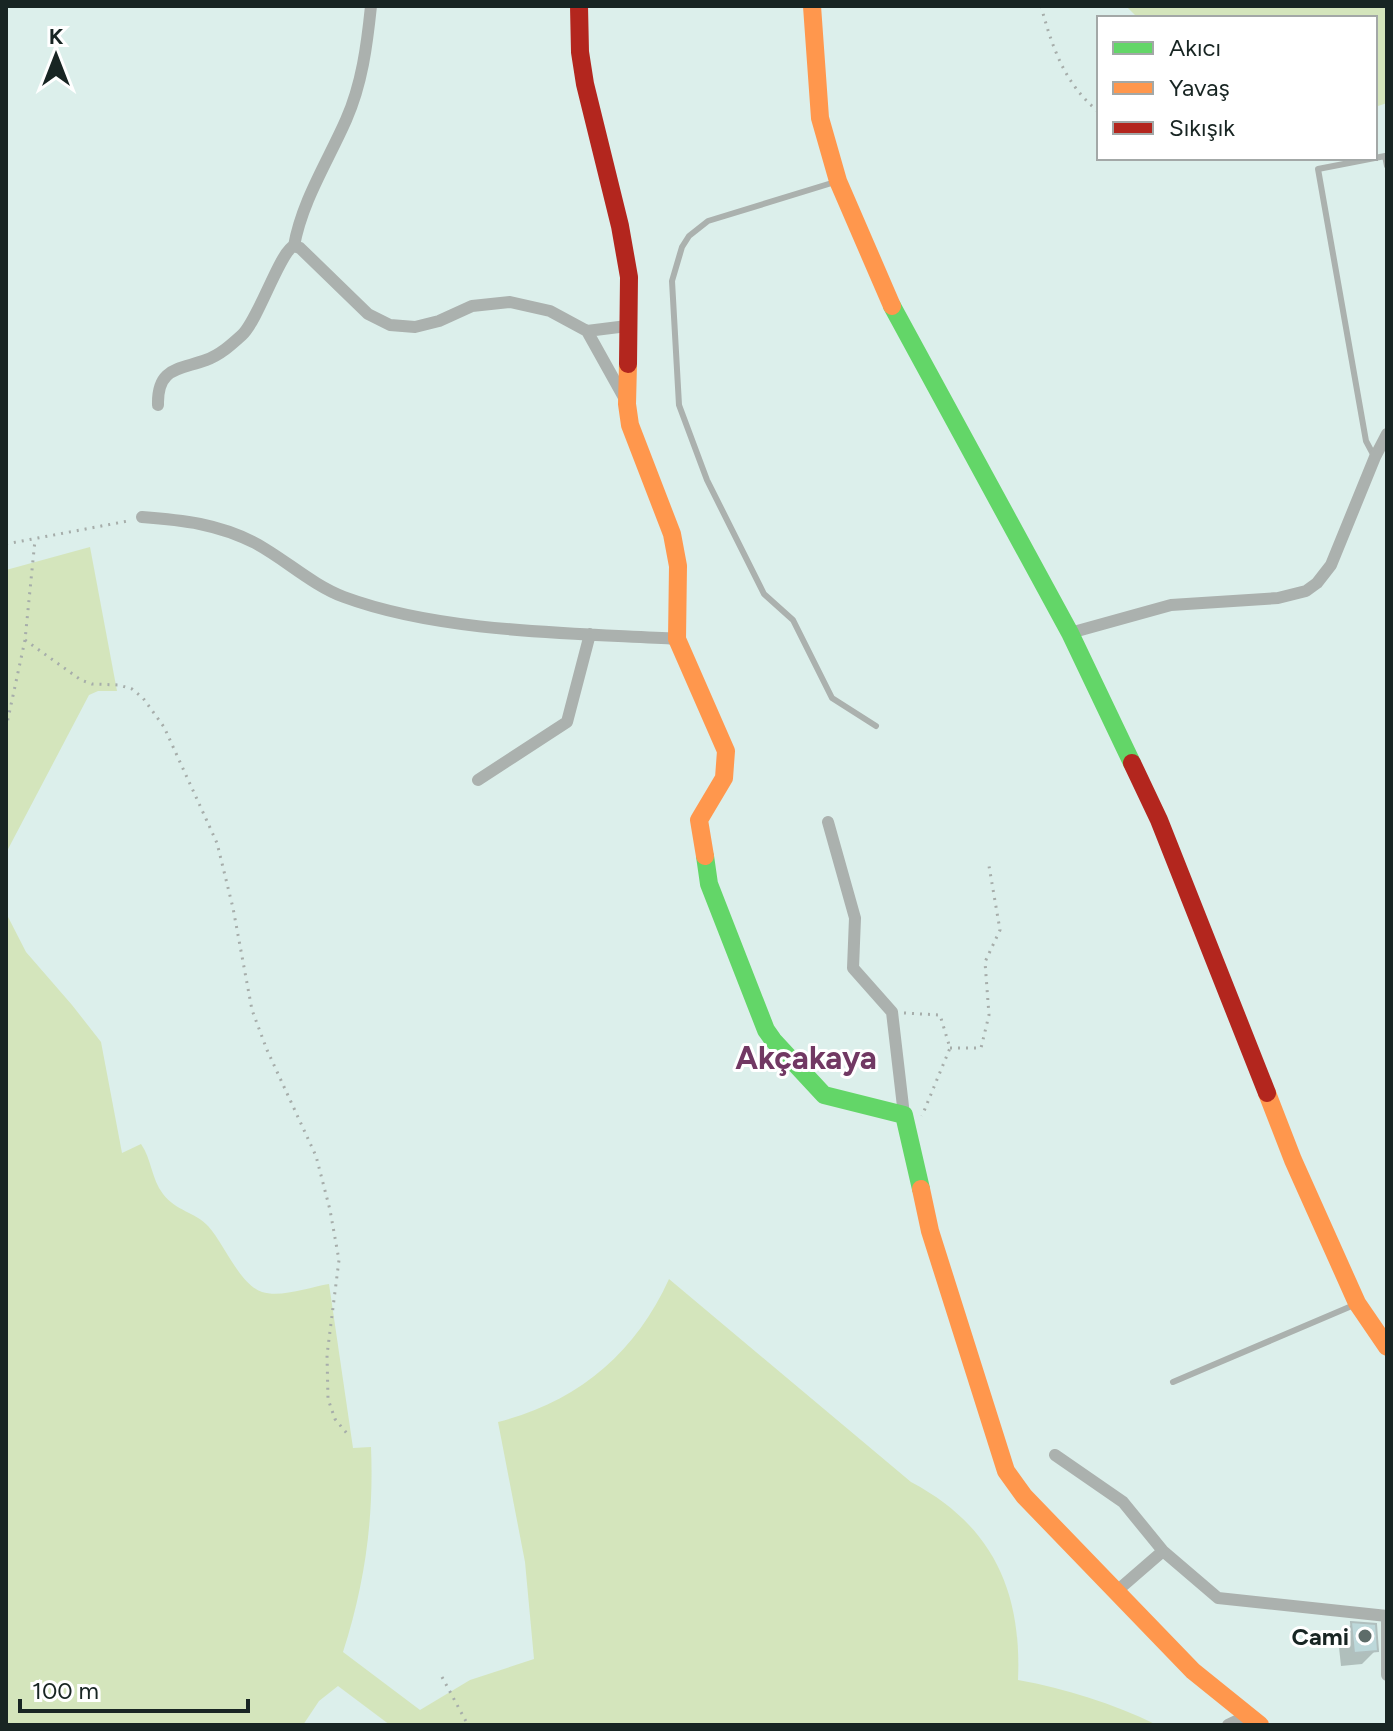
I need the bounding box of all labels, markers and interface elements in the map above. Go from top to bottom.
north arrow [16,16,96,96]
legend [1097,16,1377,160]
text: K [49,23,64,50]
text: Akıcı [1169,33,1221,62]
text: Yavaş [1169,73,1230,102]
text: Sıkışık [1169,113,1235,142]
district label: Akçakaya [735,1039,877,1077]
place label: Cami [1292,1622,1349,1651]
marker: Cami [1356,1627,1374,1645]
scale bar [20,1663,248,1713]
text: 100 m [32,1676,99,1705]

